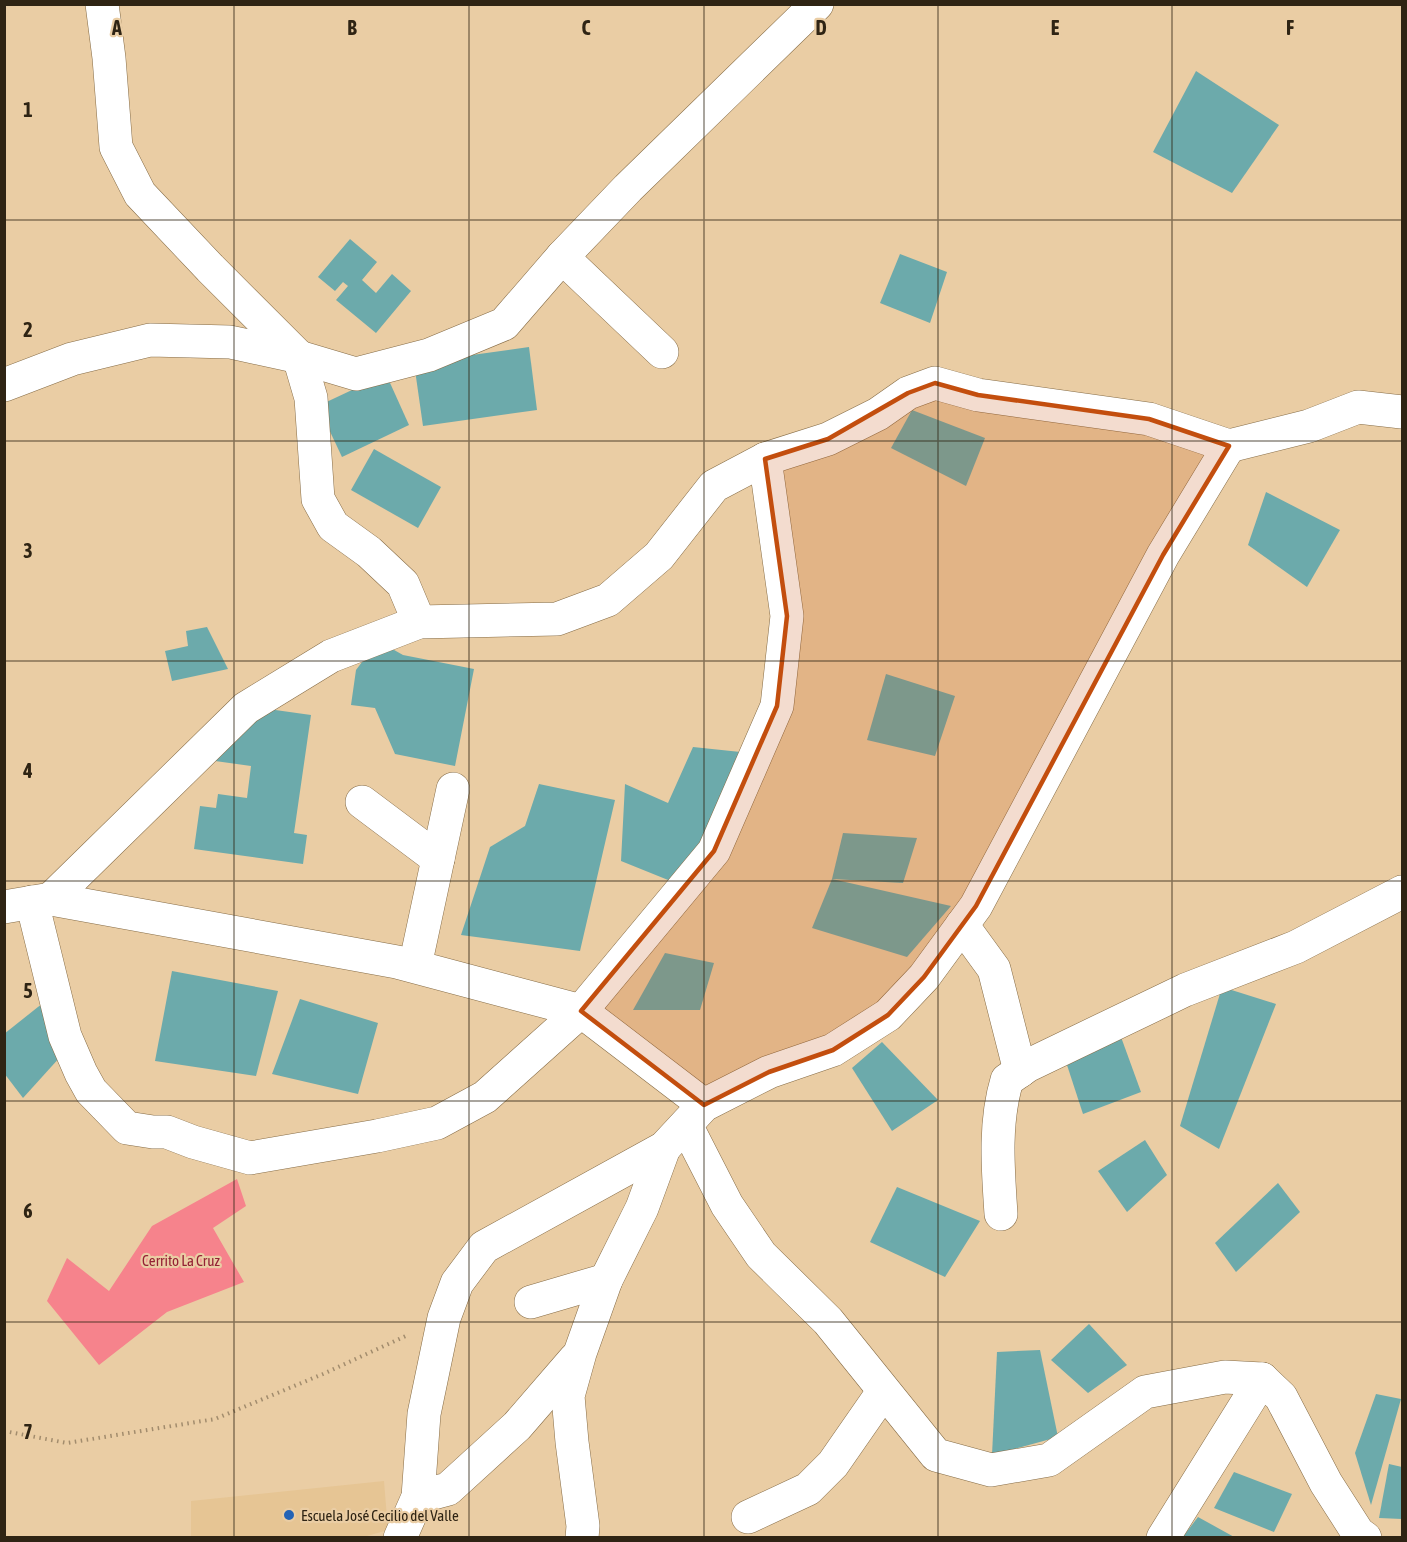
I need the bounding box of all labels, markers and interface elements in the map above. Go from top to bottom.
text: A [111,16,122,39]
text: B [347,16,357,39]
text: C [582,16,591,39]
text: D [815,16,827,39]
text: E [1051,16,1060,39]
text: F [1286,16,1294,39]
text: 1 [23,98,33,121]
text: 2 [23,318,33,341]
text: 3 [23,539,33,562]
text: 4 [22,759,33,782]
text: 5 [23,979,33,1002]
text: 6 [23,1199,33,1222]
park label: Cerrito La Cruz [142,1252,220,1269]
text: 7 [23,1420,33,1443]
place label: Escuela José Cecilio del Valle [301,1507,459,1524]
marker: Escuela José Cecilio del Valle [282,1508,296,1522]

